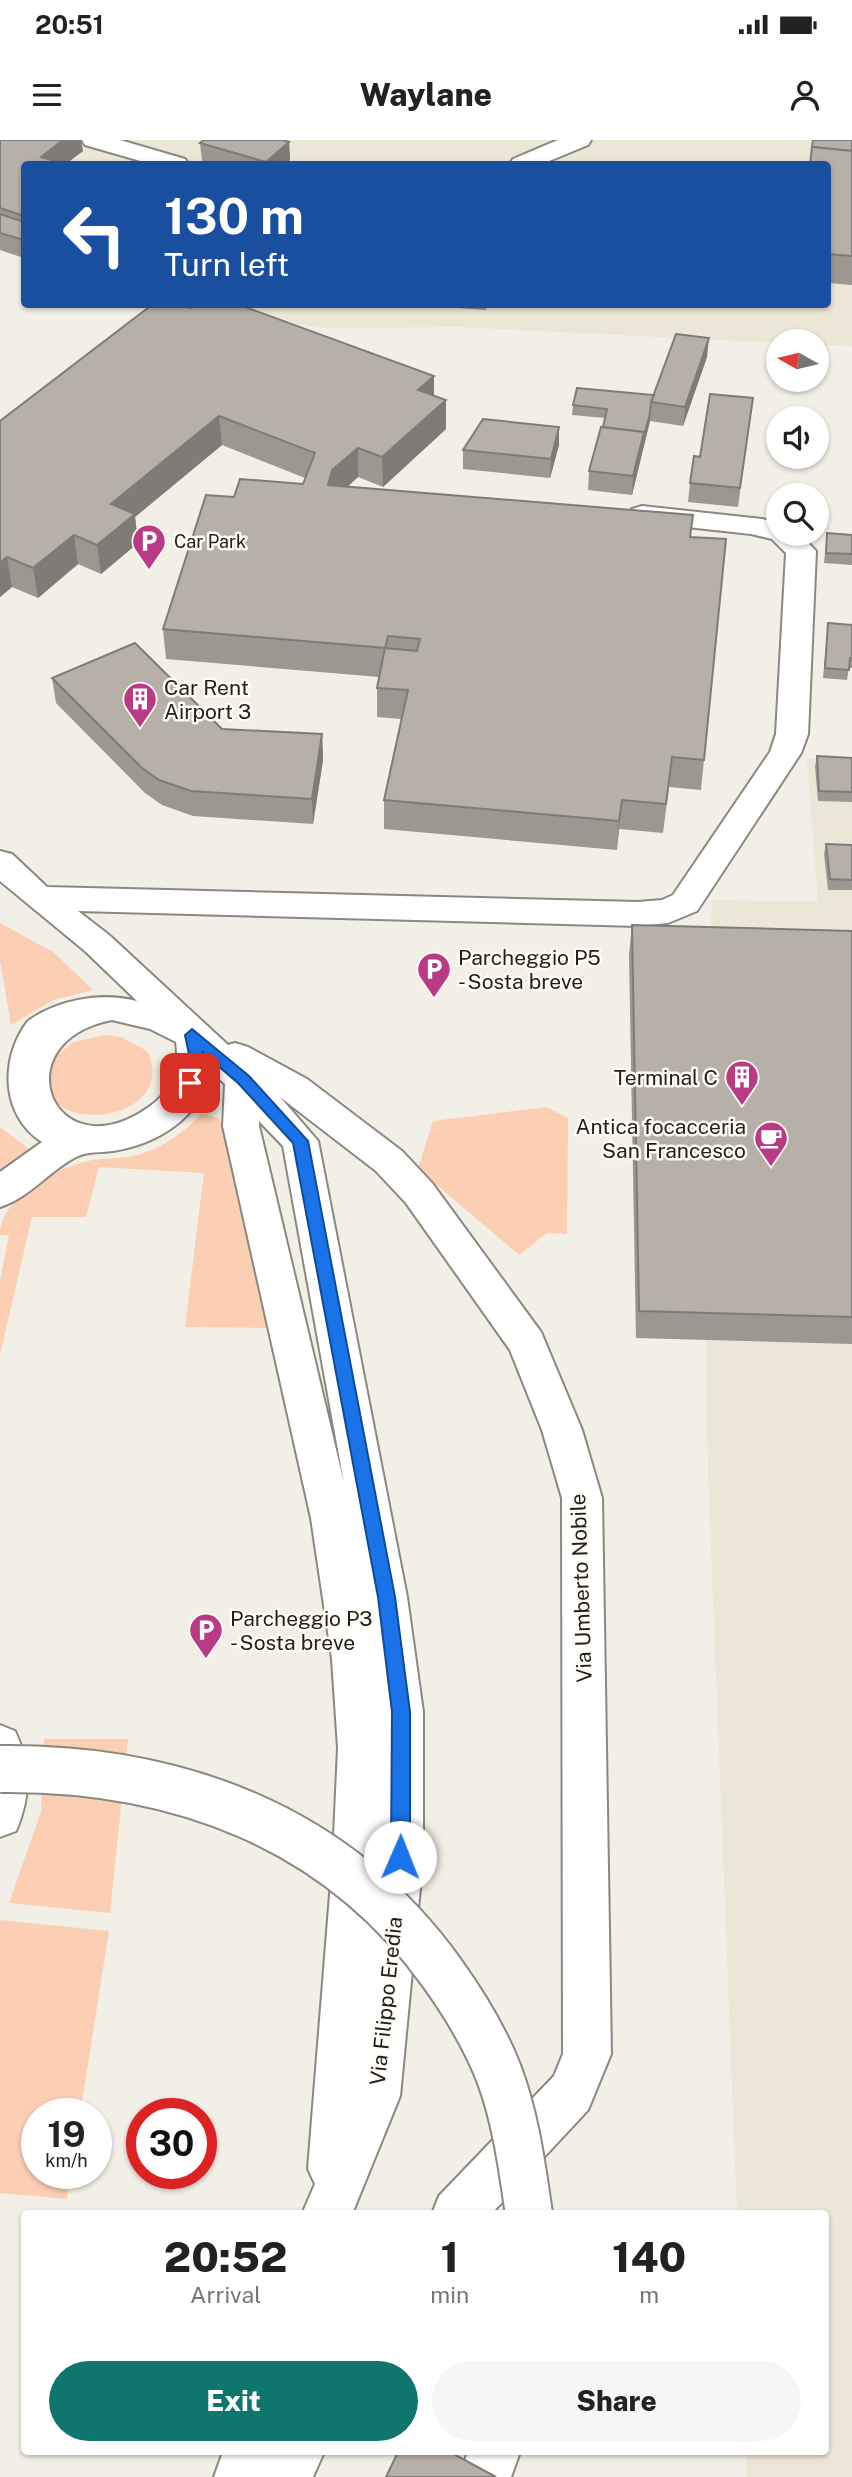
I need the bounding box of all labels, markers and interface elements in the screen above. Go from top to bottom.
text: 20:51 [35,9,104,40]
icon: menu [28,76,66,114]
text: Waylane [360,76,492,113]
icon: person [786,76,824,114]
text: 130 m [164,187,304,245]
icon: left [49,189,140,280]
text: Turn left [164,246,289,283]
north arrow [766,329,830,392]
map controls [766,329,829,546]
button: sound [766,406,829,469]
button: search [766,483,829,546]
parking icon: Car Park [130,522,168,571]
place label: Car Park [174,531,246,552]
place label: Car Rent Airport 3 [164,675,251,724]
building icon: Car Rent Airport 3 [121,680,159,729]
place label: Parcheggio P5 - Sosta breve [458,945,601,994]
parking icon: Parcheggio P5 - Sosta breve [415,950,453,999]
pin [160,1053,220,1113]
building icon: Terminal C [723,1058,761,1107]
icon: arrive [171,1064,209,1102]
place label: Terminal C [614,1065,718,1090]
place label: Antica focacceria San Francesco [576,1114,746,1163]
cafe icon: Antica focacceria San Francesco [752,1119,790,1168]
street label: Via Umberto Nobile [565,1493,597,1683]
place label: Parcheggio P3 - Sosta breve [230,1606,373,1655]
parking icon: Parcheggio P3 - Sosta breve [187,1611,225,1660]
position arrow [363,1820,437,1894]
street label: Via Filippo Eredia [365,1915,407,2087]
speed limit sign: 30 [126,2098,217,2189]
text: 19 [47,2114,86,2155]
text: km/h [45,2150,88,2171]
text: 20:52 [164,2232,287,2281]
text: 1 [441,2232,459,2281]
text: 140 [612,2232,686,2281]
text: Arrival [190,2281,261,2308]
text: min [430,2281,469,2308]
text: m [639,2281,659,2308]
button: Exit [49,2361,418,2441]
button: Share [432,2361,801,2441]

